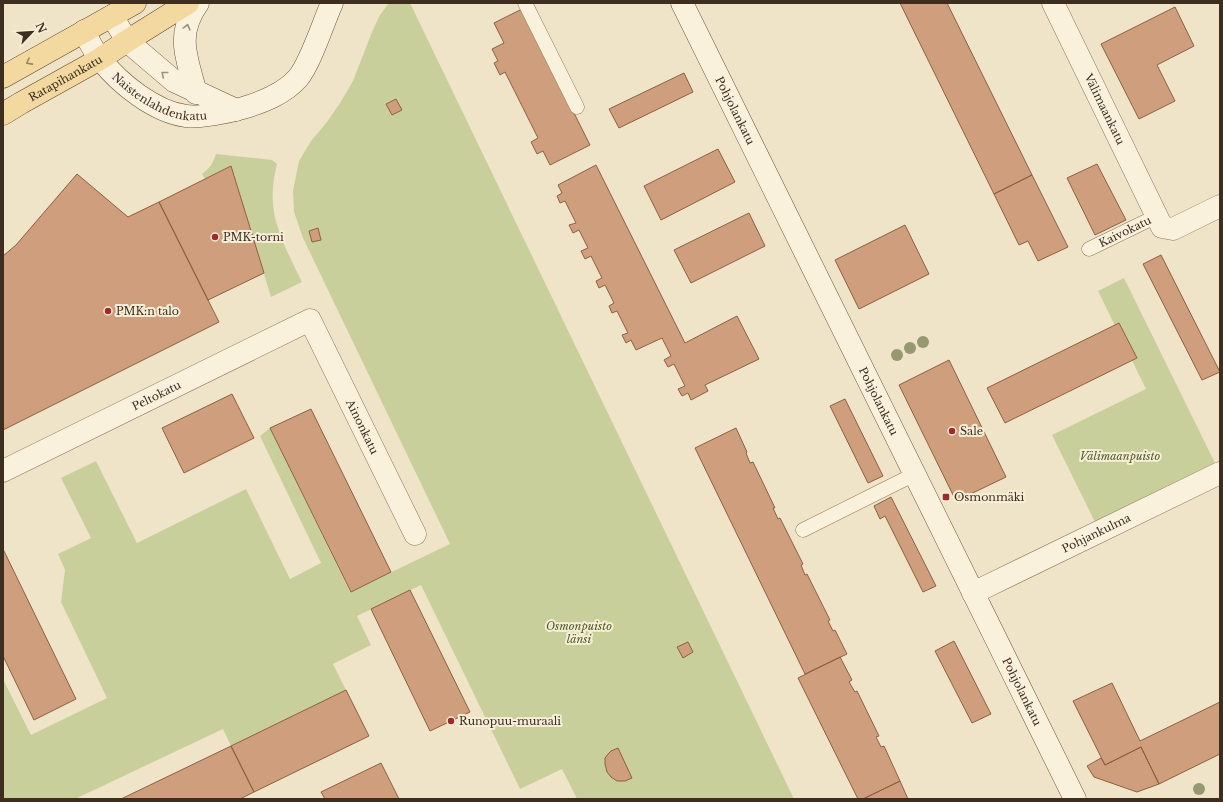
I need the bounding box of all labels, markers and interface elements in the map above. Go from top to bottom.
north arrow [12,12,52,52]
text: N [33,20,50,36]
one-way arrow [182,24,190,31]
street label: Ratapihankatu [26,52,105,104]
one-way arrow [26,58,33,65]
street label: Naistenlahdenkatu [109,69,208,123]
street label: Välimaankatu [1081,70,1128,147]
one-way arrow [162,71,169,78]
street label: Pohjolankatu [712,74,758,148]
street label: Kaivokatu [1097,213,1154,250]
place label: PMK-torni [223,230,284,244]
marker: PMK-torni [210,232,220,242]
place label: PMK:n talo [116,304,179,318]
marker: PMK:n talo [103,306,113,316]
street label: Pohjolankatu [856,365,902,438]
street label: Peltokatu [130,377,184,413]
street label: Ainonkatu [343,396,382,457]
place label: Sale [960,424,983,438]
marker: Sale [947,426,957,436]
park label: Välimaanpuisto [1080,449,1160,463]
place label: Osmonmäki [954,490,1025,504]
marker: Osmonmäki [941,492,951,502]
street label: Pohjankulma [1060,510,1134,556]
park label: Osmonpuisto länsi [546,619,612,646]
street label: Pohjolankatu [999,655,1045,729]
place label: Runopuu-muraali [459,714,561,728]
marker: Runopuu-muraali [446,716,456,726]

